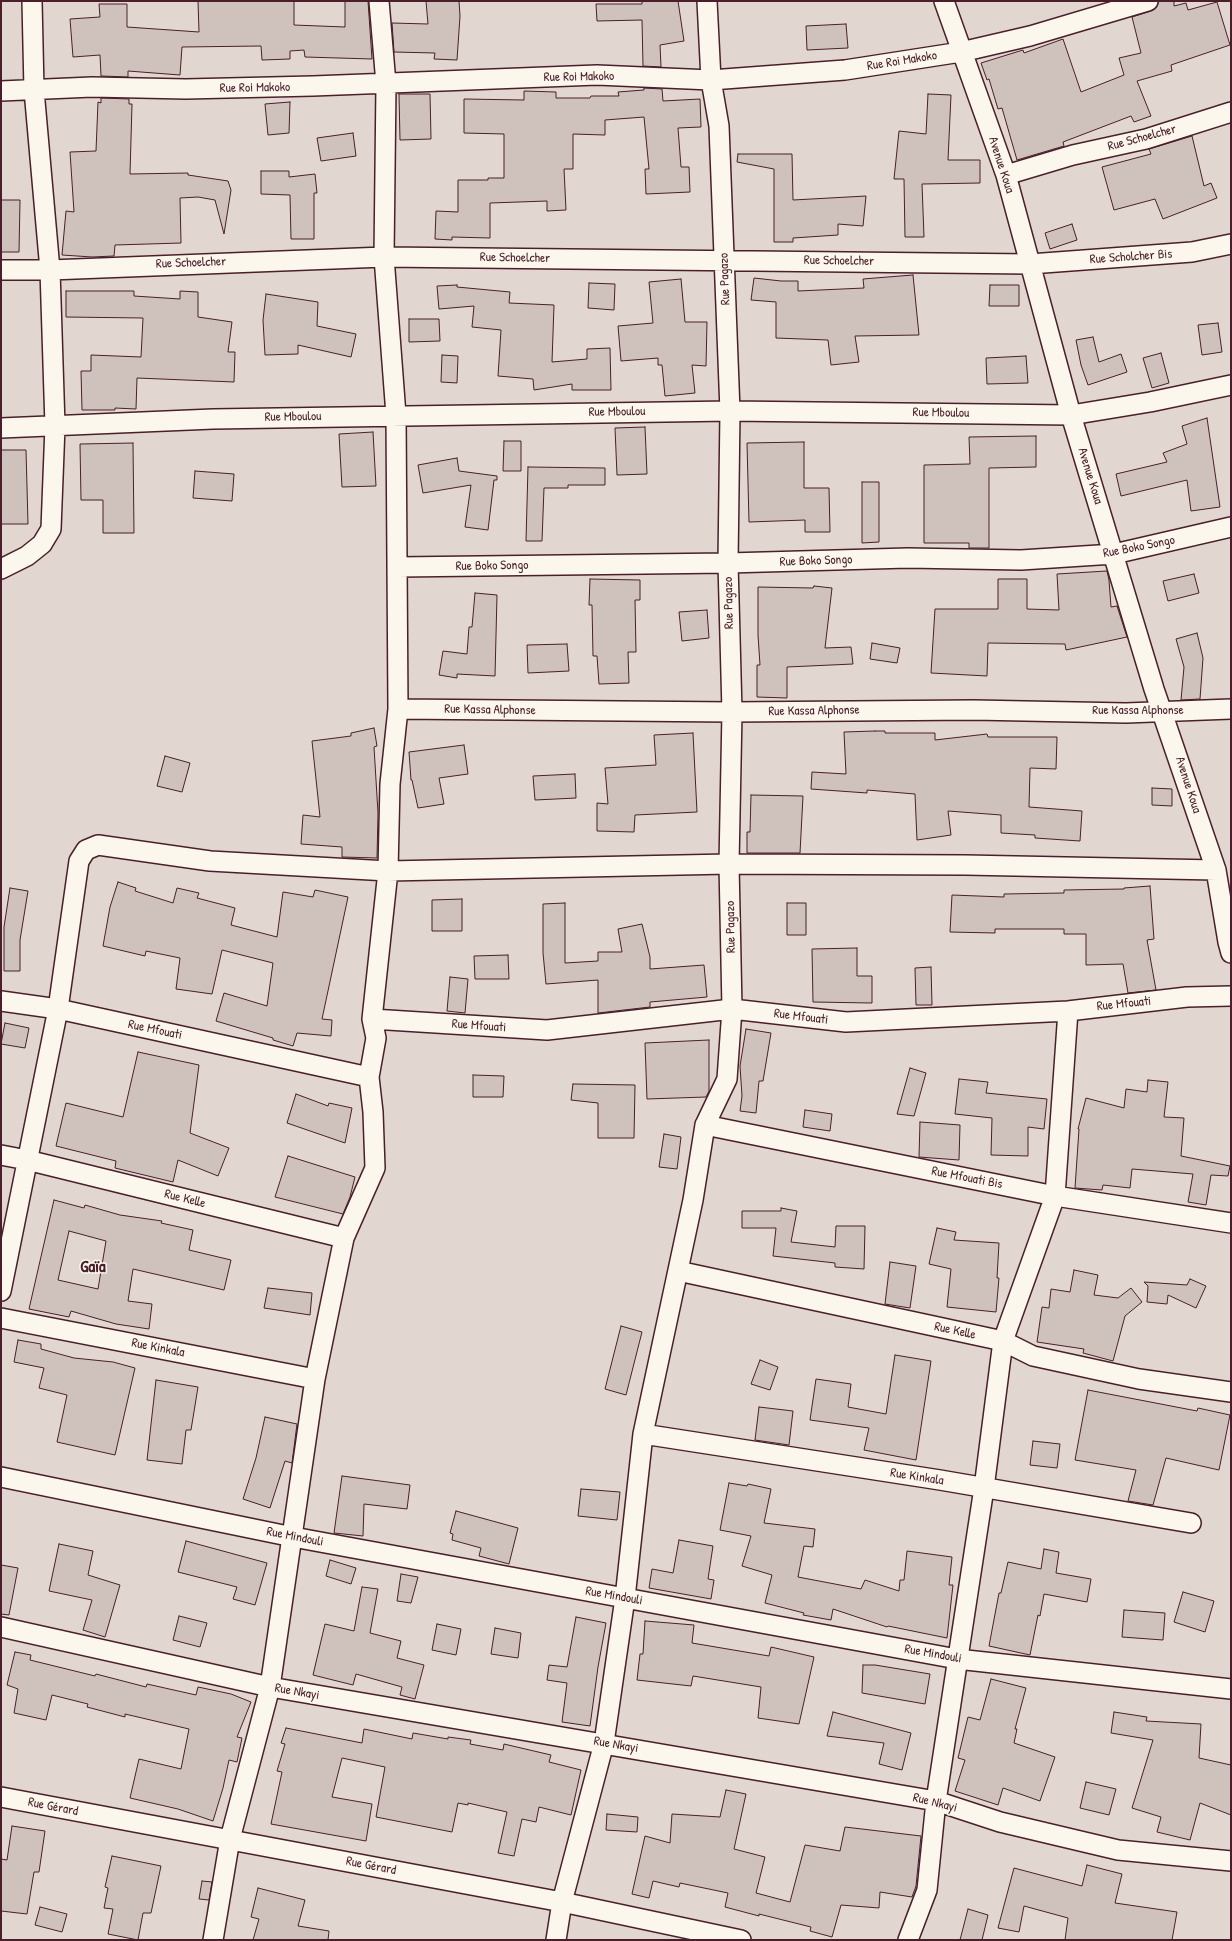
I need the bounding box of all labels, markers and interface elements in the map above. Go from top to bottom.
street label: Rue Roi Makoko [866,48,938,74]
street label: Rue Roi Makoko [544,69,614,85]
street label: Rue Roi Makoko [220,80,290,96]
street label: Rue Schoelcher [1106,121,1178,155]
street label: Avenue Koua [985,135,1017,195]
street label: Rue Scholcher Bis [1089,246,1173,268]
street label: Rue Schoelcher [480,250,550,266]
street label: Rue Pagazo [716,253,734,305]
street label: Rue Schoelcher [804,253,874,269]
street label: Rue Schoelcher [156,254,226,272]
street label: Rue Mboulou [589,404,645,420]
street label: Rue Mboulou [913,405,969,421]
street label: Rue Mboulou [265,409,321,425]
street label: Avenue Koua [1074,446,1106,506]
street label: Rue Boko Songo [1102,532,1176,562]
street label: Rue Boko Songo [779,552,853,570]
street label: Rue Boko Songo [455,558,529,574]
street label: Rue Pagazo [721,577,737,629]
street label: Rue Kassa Alphonse [444,701,536,719]
street label: Rue Kassa Alphonse [768,702,860,720]
street label: Rue Kassa Alphonse [1092,703,1184,719]
street label: Avenue Koua [1172,755,1204,815]
street label: Rue Pagazo [723,901,739,953]
street label: Rue Mfouati [1096,993,1152,1015]
street label: Rue Mfouati [773,1006,829,1028]
street label: Rue Mfouati [451,1016,507,1036]
street label: Rue Mfouati [127,1017,183,1043]
street label: Rue Mfouati Bis [930,1163,1004,1193]
street label: Rue Kelle [163,1186,207,1212]
district label: Gaïa [80,1257,106,1277]
street label: Rue Kelle [933,1319,977,1343]
street label: Rue Kinkala [130,1335,186,1361]
street label: Rue Kinkala [889,1465,945,1489]
street label: Rue Mindouli [265,1524,325,1550]
street label: Rue Mindouli [584,1583,644,1609]
street label: Rue Mindouli [903,1641,963,1667]
street label: Rue Nkayi [273,1680,321,1704]
street label: Rue Nkayi [592,1733,640,1757]
street label: Rue Nkayi [911,1790,959,1816]
street label: Rue Gérard [27,1794,79,1820]
street label: Rue Gérard [345,1853,397,1879]

